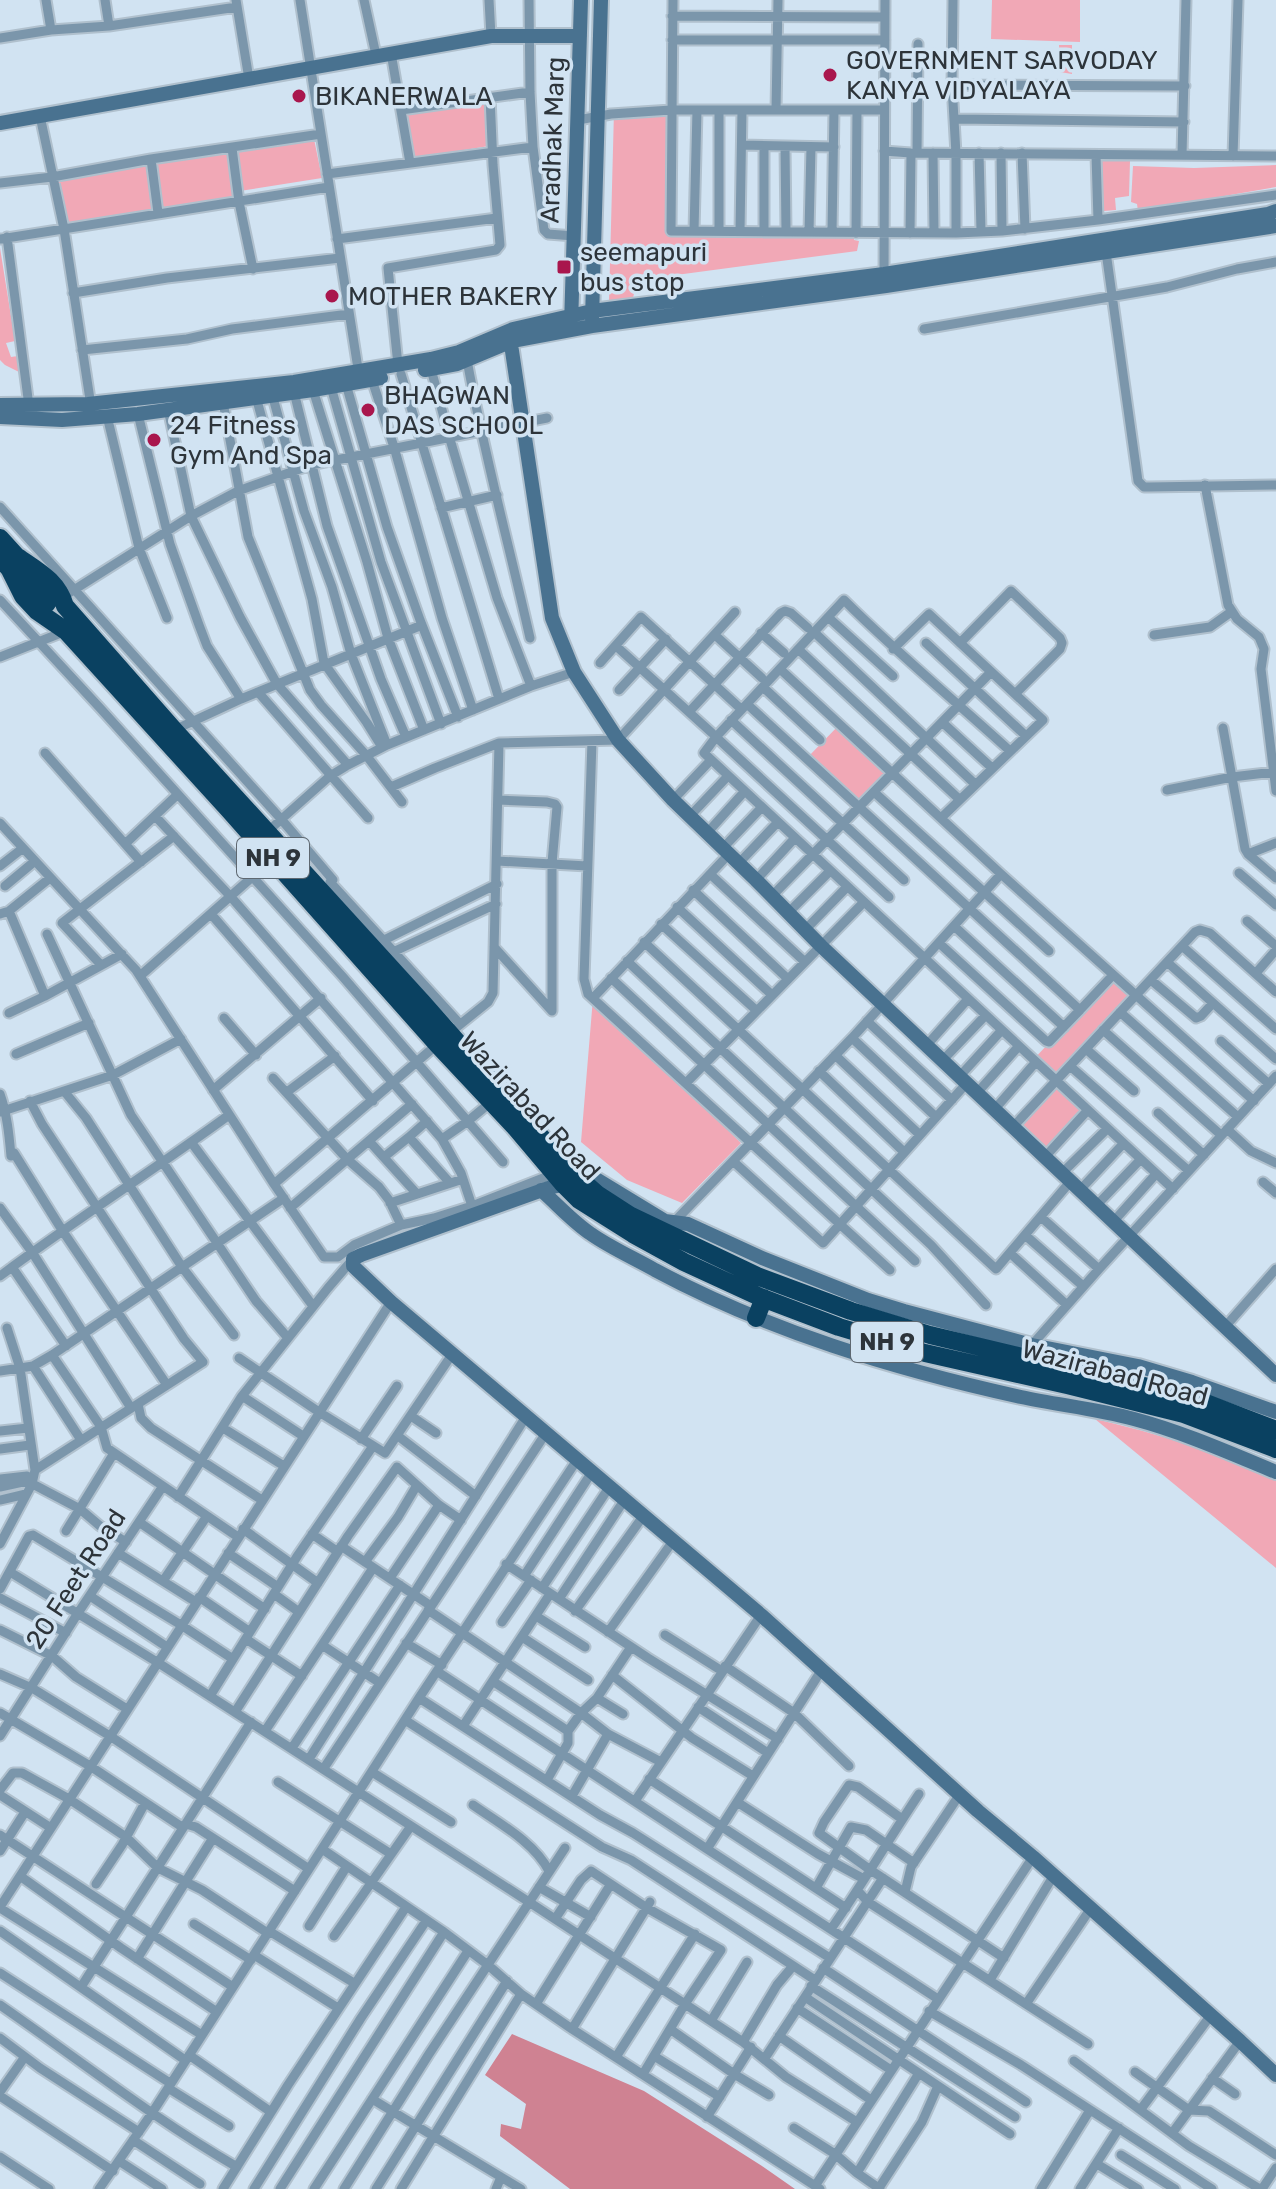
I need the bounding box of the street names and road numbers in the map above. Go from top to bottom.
street label: Aradhak Marg [535,56,571,224]
road number: NH 9 [237,838,309,878]
street label: Wazirabad Road [453,1025,607,1187]
road number: NH 9 [851,1322,923,1362]
street label: Wazirabad Road [1019,1333,1211,1413]
street label: 20 Feet Road [19,1503,133,1655]

